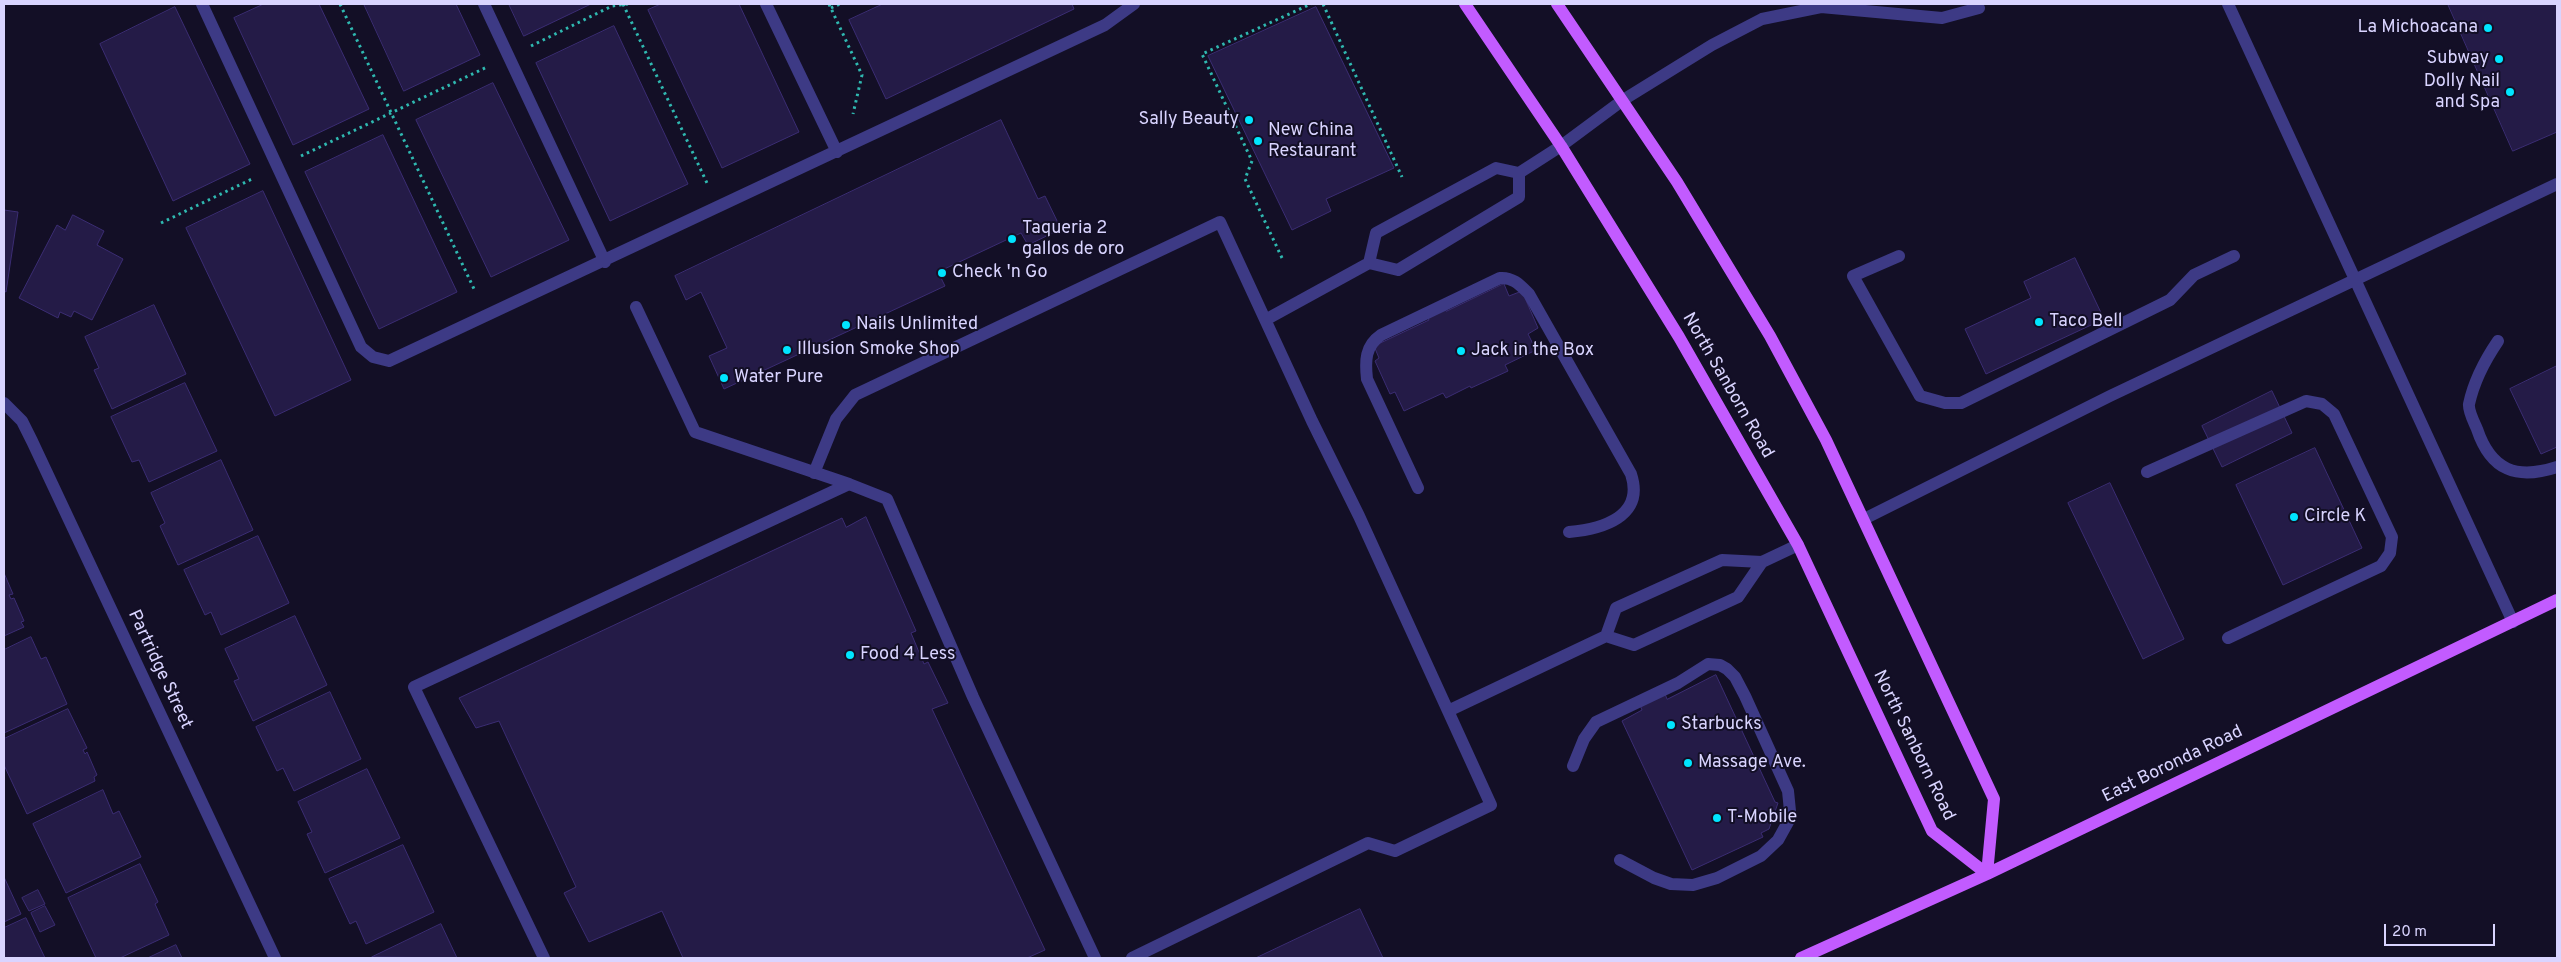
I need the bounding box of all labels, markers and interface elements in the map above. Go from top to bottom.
place label: La Michoacana [2358,17,2478,39]
marker: La Michoacana [2482,22,2494,34]
place label: Subway [2427,48,2489,70]
marker: Subway [2493,53,2505,65]
place label: Dolly Nail and Spa [2424,71,2500,114]
marker: Dolly Nail and Spa [2504,86,2516,98]
place label: Sally Beauty [1138,109,1239,131]
marker: Sally Beauty [1243,114,1255,126]
place label: New China Restaurant [1268,120,1357,162]
marker: New China Restaurant [1252,135,1264,147]
place label: Taqueria 2 gallos de oro [1022,218,1124,260]
marker: Taqueria 2 gallos de oro [1006,233,1018,245]
place label: Check 'n Go [952,262,1047,284]
marker: Check 'n Go [936,267,948,279]
street label: North Sanborn Road [1676,309,1778,463]
place label: Taco Bell [2049,311,2123,333]
place label: Nails Unlimited [856,314,978,336]
marker: Taco Bell [2033,316,2045,328]
marker: Nails Unlimited [840,319,852,331]
place label: Illusion Smoke Shop [797,339,960,361]
place label: Jack in the Box [1471,340,1594,362]
marker: Illusion Smoke Shop [781,344,793,356]
marker: Jack in the Box [1455,345,1467,357]
place label: Water Pure [734,367,823,389]
marker: Water Pure [718,372,730,384]
place label: Circle K [2304,506,2366,528]
marker: Circle K [2288,511,2300,523]
street label: Partridge Street [122,607,196,733]
place label: Food 4 Less [860,644,956,666]
marker: Food 4 Less [844,649,856,661]
street label: North Sanborn Road [1867,667,1959,825]
place label: Starbucks [1681,714,1762,736]
marker: Starbucks [1665,719,1677,731]
street label: East Boronda Road [2099,722,2247,808]
place label: Massage Ave. [1698,752,1806,774]
marker: Massage Ave. [1682,757,1694,769]
place label: T-Mobile [1727,807,1797,829]
marker: T-Mobile [1711,812,1723,824]
scale bar [2386,914,2497,946]
text: 20 m [2392,923,2427,942]

